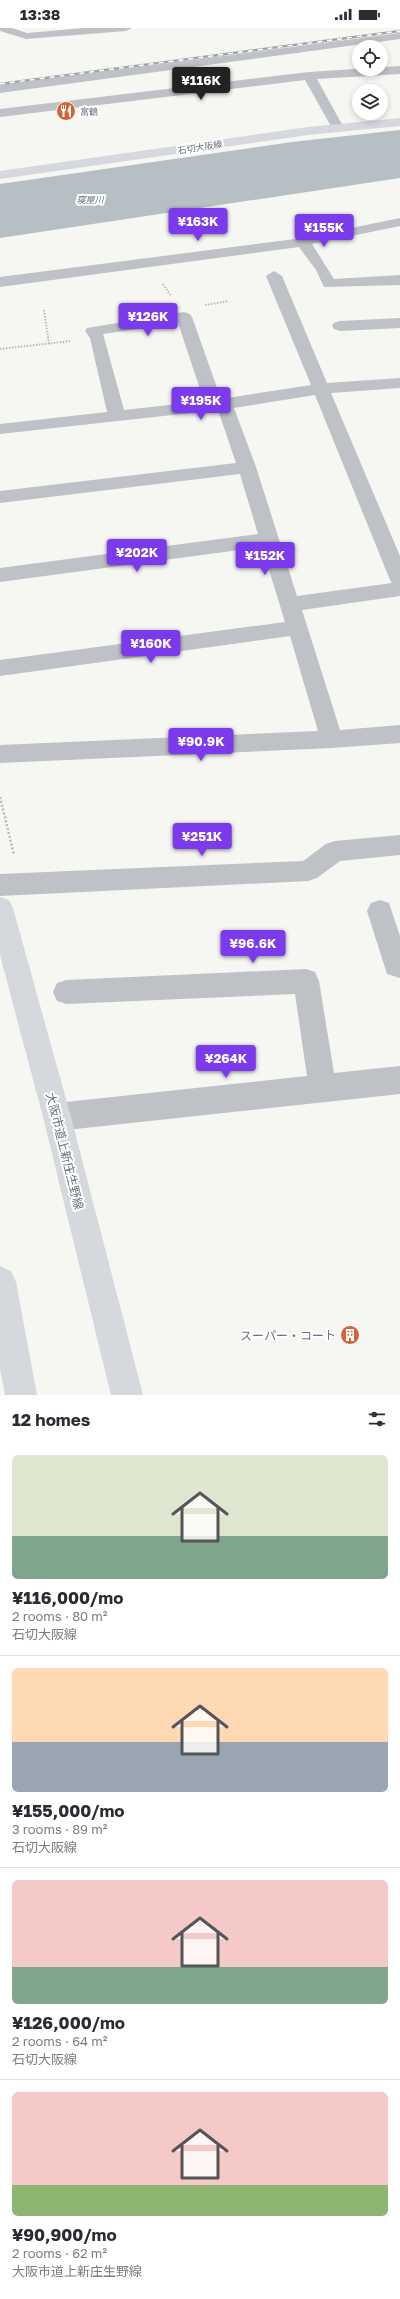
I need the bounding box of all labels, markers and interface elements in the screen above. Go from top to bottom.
text: 13:38 [20,5,60,23]
map controls [352,40,388,120]
button: locate [352,40,388,76]
pin: ¥116K [173,67,229,101]
text: ¥116K [181,72,221,88]
button: layers [352,84,388,120]
restaurant icon: 富鶴 [55,100,77,122]
place label: 富鶴 [80,106,98,117]
street label: 石切大阪線 [177,138,224,156]
water label: 寝屋川 [76,194,104,205]
pin: ¥163K [170,208,226,242]
text: ¥163K [178,213,218,229]
pin: ¥155K [296,214,352,248]
text: ¥155K [304,219,344,235]
pin: ¥126K [120,303,176,337]
text: ¥126K [128,308,168,324]
pin: ¥195K [173,387,229,421]
text: ¥195K [181,392,221,408]
pin: ¥202K [109,539,165,573]
pin: ¥152K [237,542,293,576]
text: ¥202K [116,544,158,560]
text: ¥152K [245,547,285,563]
pin: ¥160K [123,630,179,664]
text: ¥160K [130,635,172,651]
pin: ¥90.9K [168,728,234,762]
text: ¥90.9K [177,733,225,749]
pin: ¥251K [174,823,230,857]
text: ¥251K [182,828,222,844]
pin: ¥96.6K [220,930,286,964]
text: ¥96.6K [230,935,276,951]
pin: ¥264K [198,1045,254,1079]
text: ¥264K [205,1050,247,1066]
street label: 大阪市道上新庄生野線 [43,1091,87,1211]
building icon: スーパー・コート [339,1324,361,1346]
place label: スーパー・コート [240,1328,336,1343]
icon: filters [366,1408,388,1430]
text: 12 homes [12,1409,90,1430]
icon: home [164,1481,236,1553]
text: ¥116,000/mo [12,1587,123,1608]
text: 2 rooms · 80 m² [12,1608,108,1624]
text: 石切大阪線 [12,1626,77,1642]
icon: home [164,1694,236,1766]
text: ¥155,000/mo [12,1800,125,1821]
text: 3 rooms · 89 m² [12,1821,107,1837]
text: 石切大阪線 [12,1839,77,1855]
icon: home [164,1906,236,1978]
text: ¥126,000/mo [12,2012,125,2033]
text: 2 rooms · 64 m² [12,2033,107,2049]
text: 石切大阪線 [12,2051,77,2067]
icon: home [164,2118,236,2190]
text: ¥90,900/mo [12,2224,117,2245]
text: 2 rooms · 62 m² [12,2245,107,2261]
text: 大阪市道上新庄生野線 [12,2263,142,2279]

